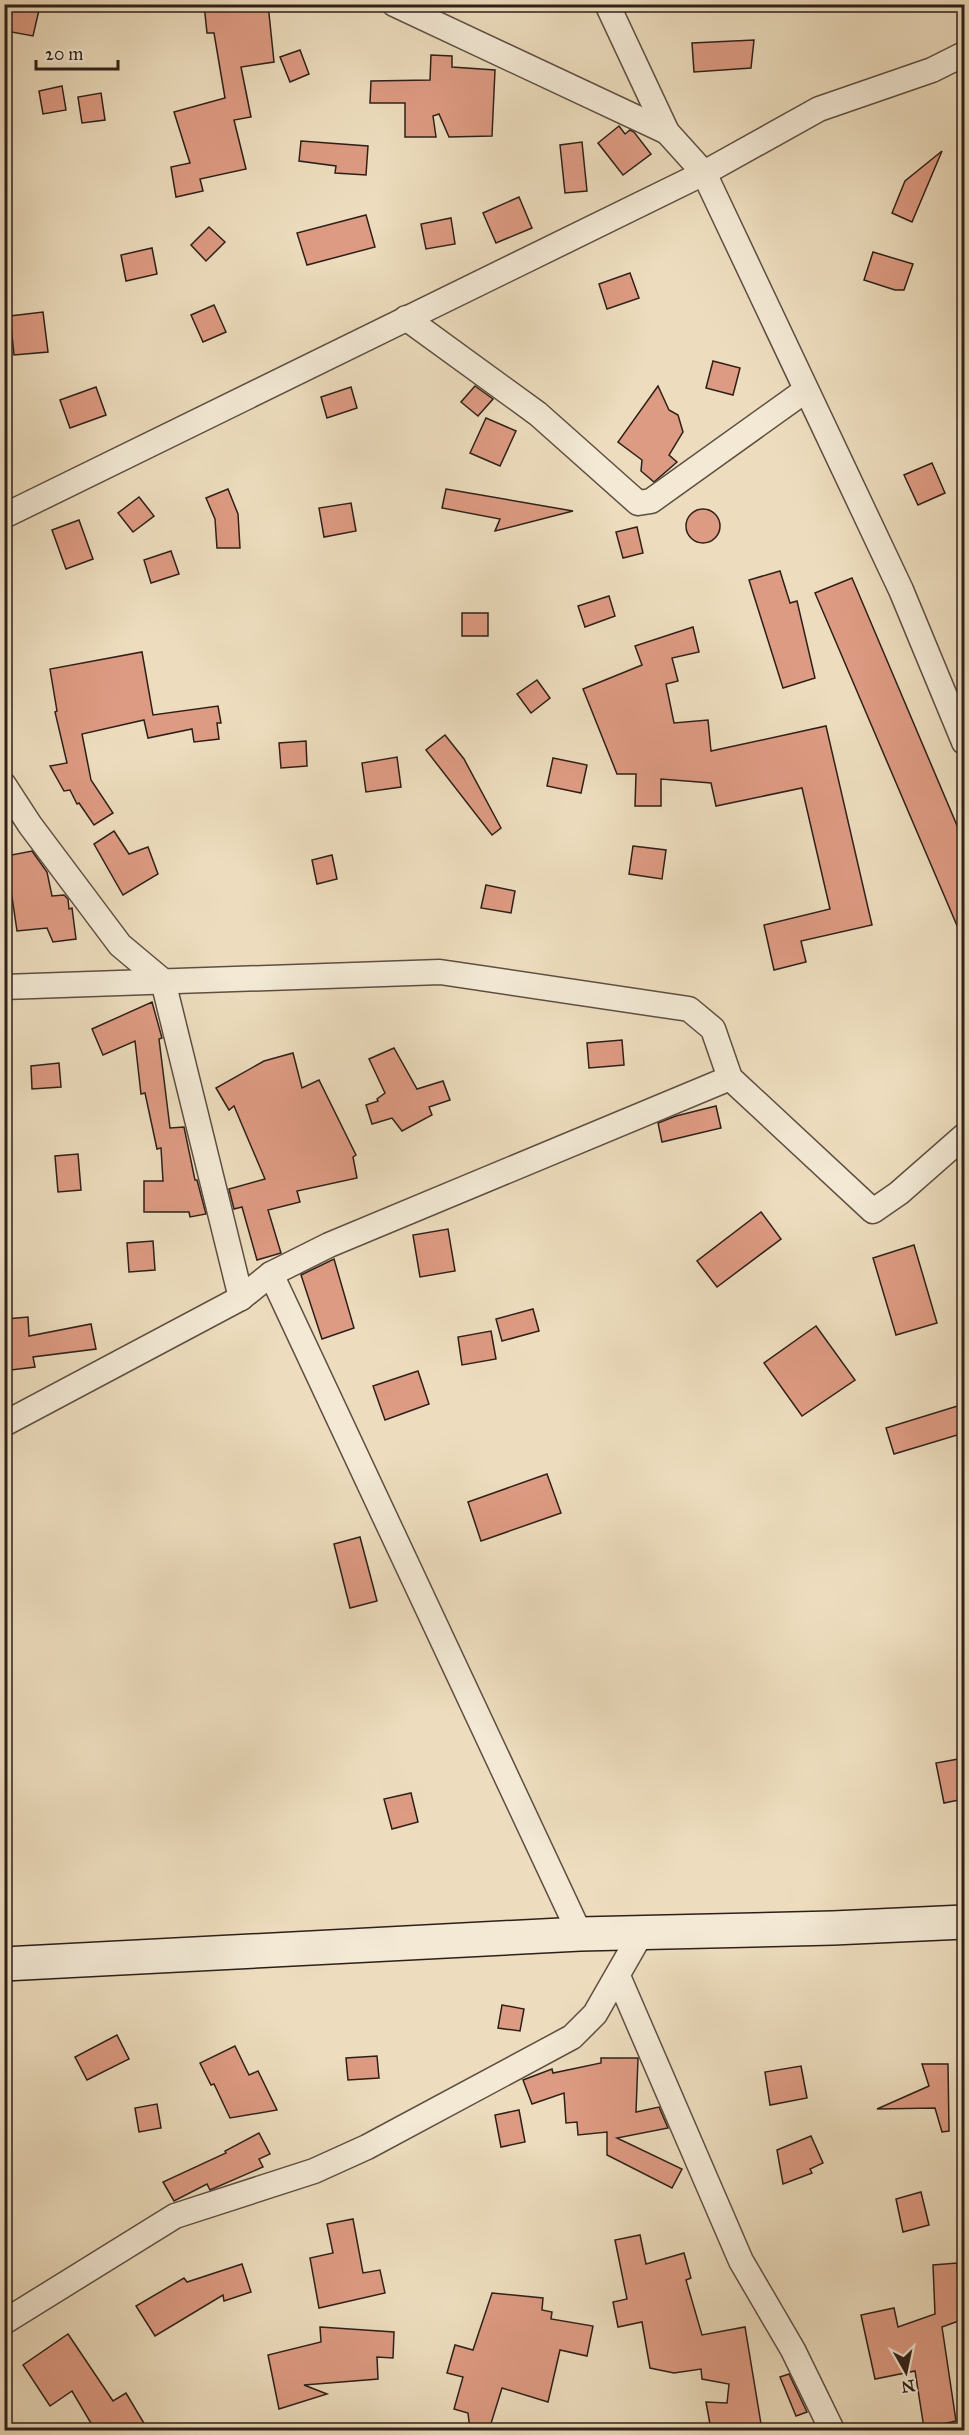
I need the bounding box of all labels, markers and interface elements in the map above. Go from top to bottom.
scale bar [36,33,118,71]
text: 20 m [45,43,83,65]
north arrow [876,2342,936,2402]
text: N [900,2376,916,2397]

